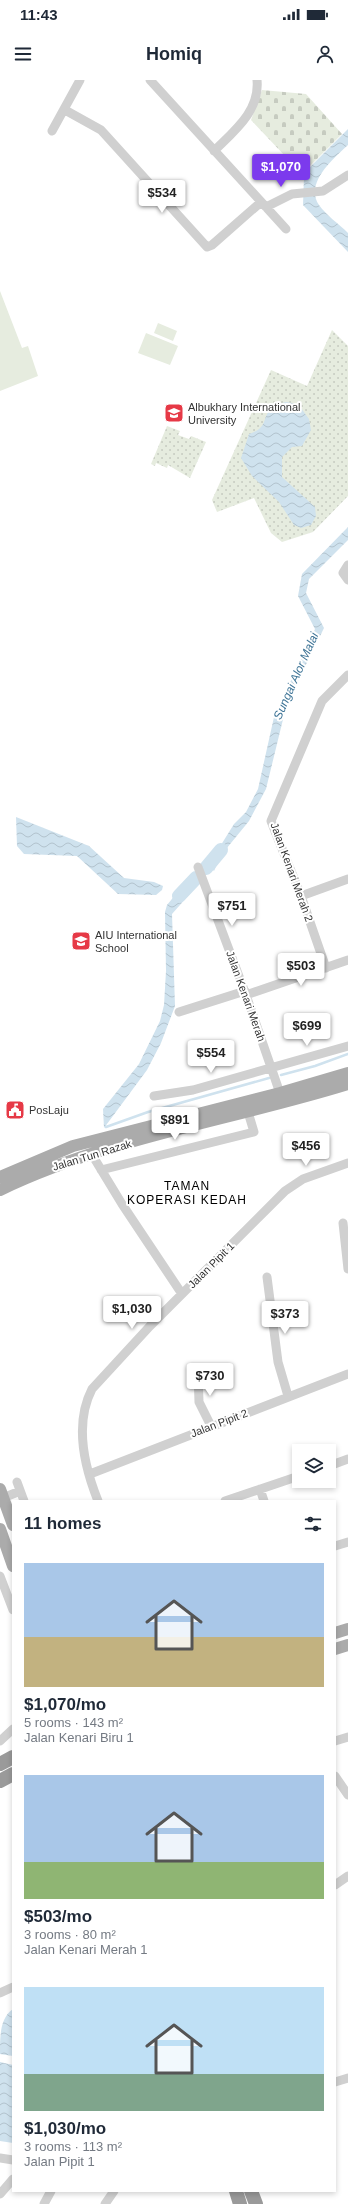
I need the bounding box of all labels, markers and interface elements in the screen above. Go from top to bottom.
text: 11:43 [20,6,58,23]
icon: menu [12,43,34,65]
icon: person [314,43,336,65]
text: Homiq [146,44,202,64]
pin: $1,070 [248,154,314,188]
text: $1,070 [261,159,301,174]
pin: $534 [138,180,186,214]
text: $534 [148,185,176,200]
place label: Albukhary International University [188,401,301,426]
school or university icon: Albukhary International University [163,402,185,424]
water label: Sungai Alor Malai [271,630,322,722]
street label: Jalan Kenari Merah 2 [268,821,316,923]
pin: $751 [208,893,256,927]
text: $751 [218,898,246,913]
place label: AIU International School [95,929,177,954]
school or university icon: AIU International School [70,930,92,952]
street label: Jalan Kenari Merah [224,949,268,1043]
pin: $503 [277,953,325,987]
text: $503 [287,958,315,973]
pin: $699 [283,1013,331,1047]
text: $699 [293,1018,321,1033]
pin: $554 [187,1040,235,1074]
text: $554 [197,1045,225,1060]
public building icon: PosLaju [4,1099,26,1121]
place label: PosLaju [29,1104,69,1116]
pin: $891 [151,1107,199,1141]
text: $891 [161,1112,189,1127]
pin: $456 [282,1133,330,1167]
street label: Jalan Tun Razak [51,1137,133,1173]
text: $456 [292,1138,320,1153]
district label: TAMAN KOPERASI KEDAH [127,1179,247,1207]
street label: Jalan Pipit 1 [186,1240,236,1290]
pin: $1,030 [99,1296,165,1330]
text: $1,030 [112,1301,152,1316]
pin: $373 [261,1301,309,1335]
text: $373 [271,1306,299,1321]
pin: $730 [186,1363,234,1397]
text: $730 [196,1368,224,1383]
street label: Jalan Pipit 2 [189,1407,249,1439]
map controls [292,1444,336,1488]
button: layers [292,1444,336,1488]
icon: filters [302,1513,324,1535]
text: 11 homes [24,1514,102,1533]
icon: home [138,1589,210,1661]
text: $1,070/mo [24,1695,106,1714]
text: 5 rooms · 143 m² [24,1715,123,1730]
text: Jalan Kenari Biru 1 [24,1730,134,1745]
icon: home [138,1801,210,1873]
text: $503/mo [24,1907,92,1926]
text: 3 rooms · 80 m² [24,1927,116,1942]
text: Jalan Kenari Merah 1 [24,1942,148,1957]
icon: home [138,2013,210,2085]
text: $1,030/mo [24,2119,106,2138]
text: 3 rooms · 113 m² [24,2139,122,2154]
text: Jalan Pipit 1 [24,2154,95,2169]

